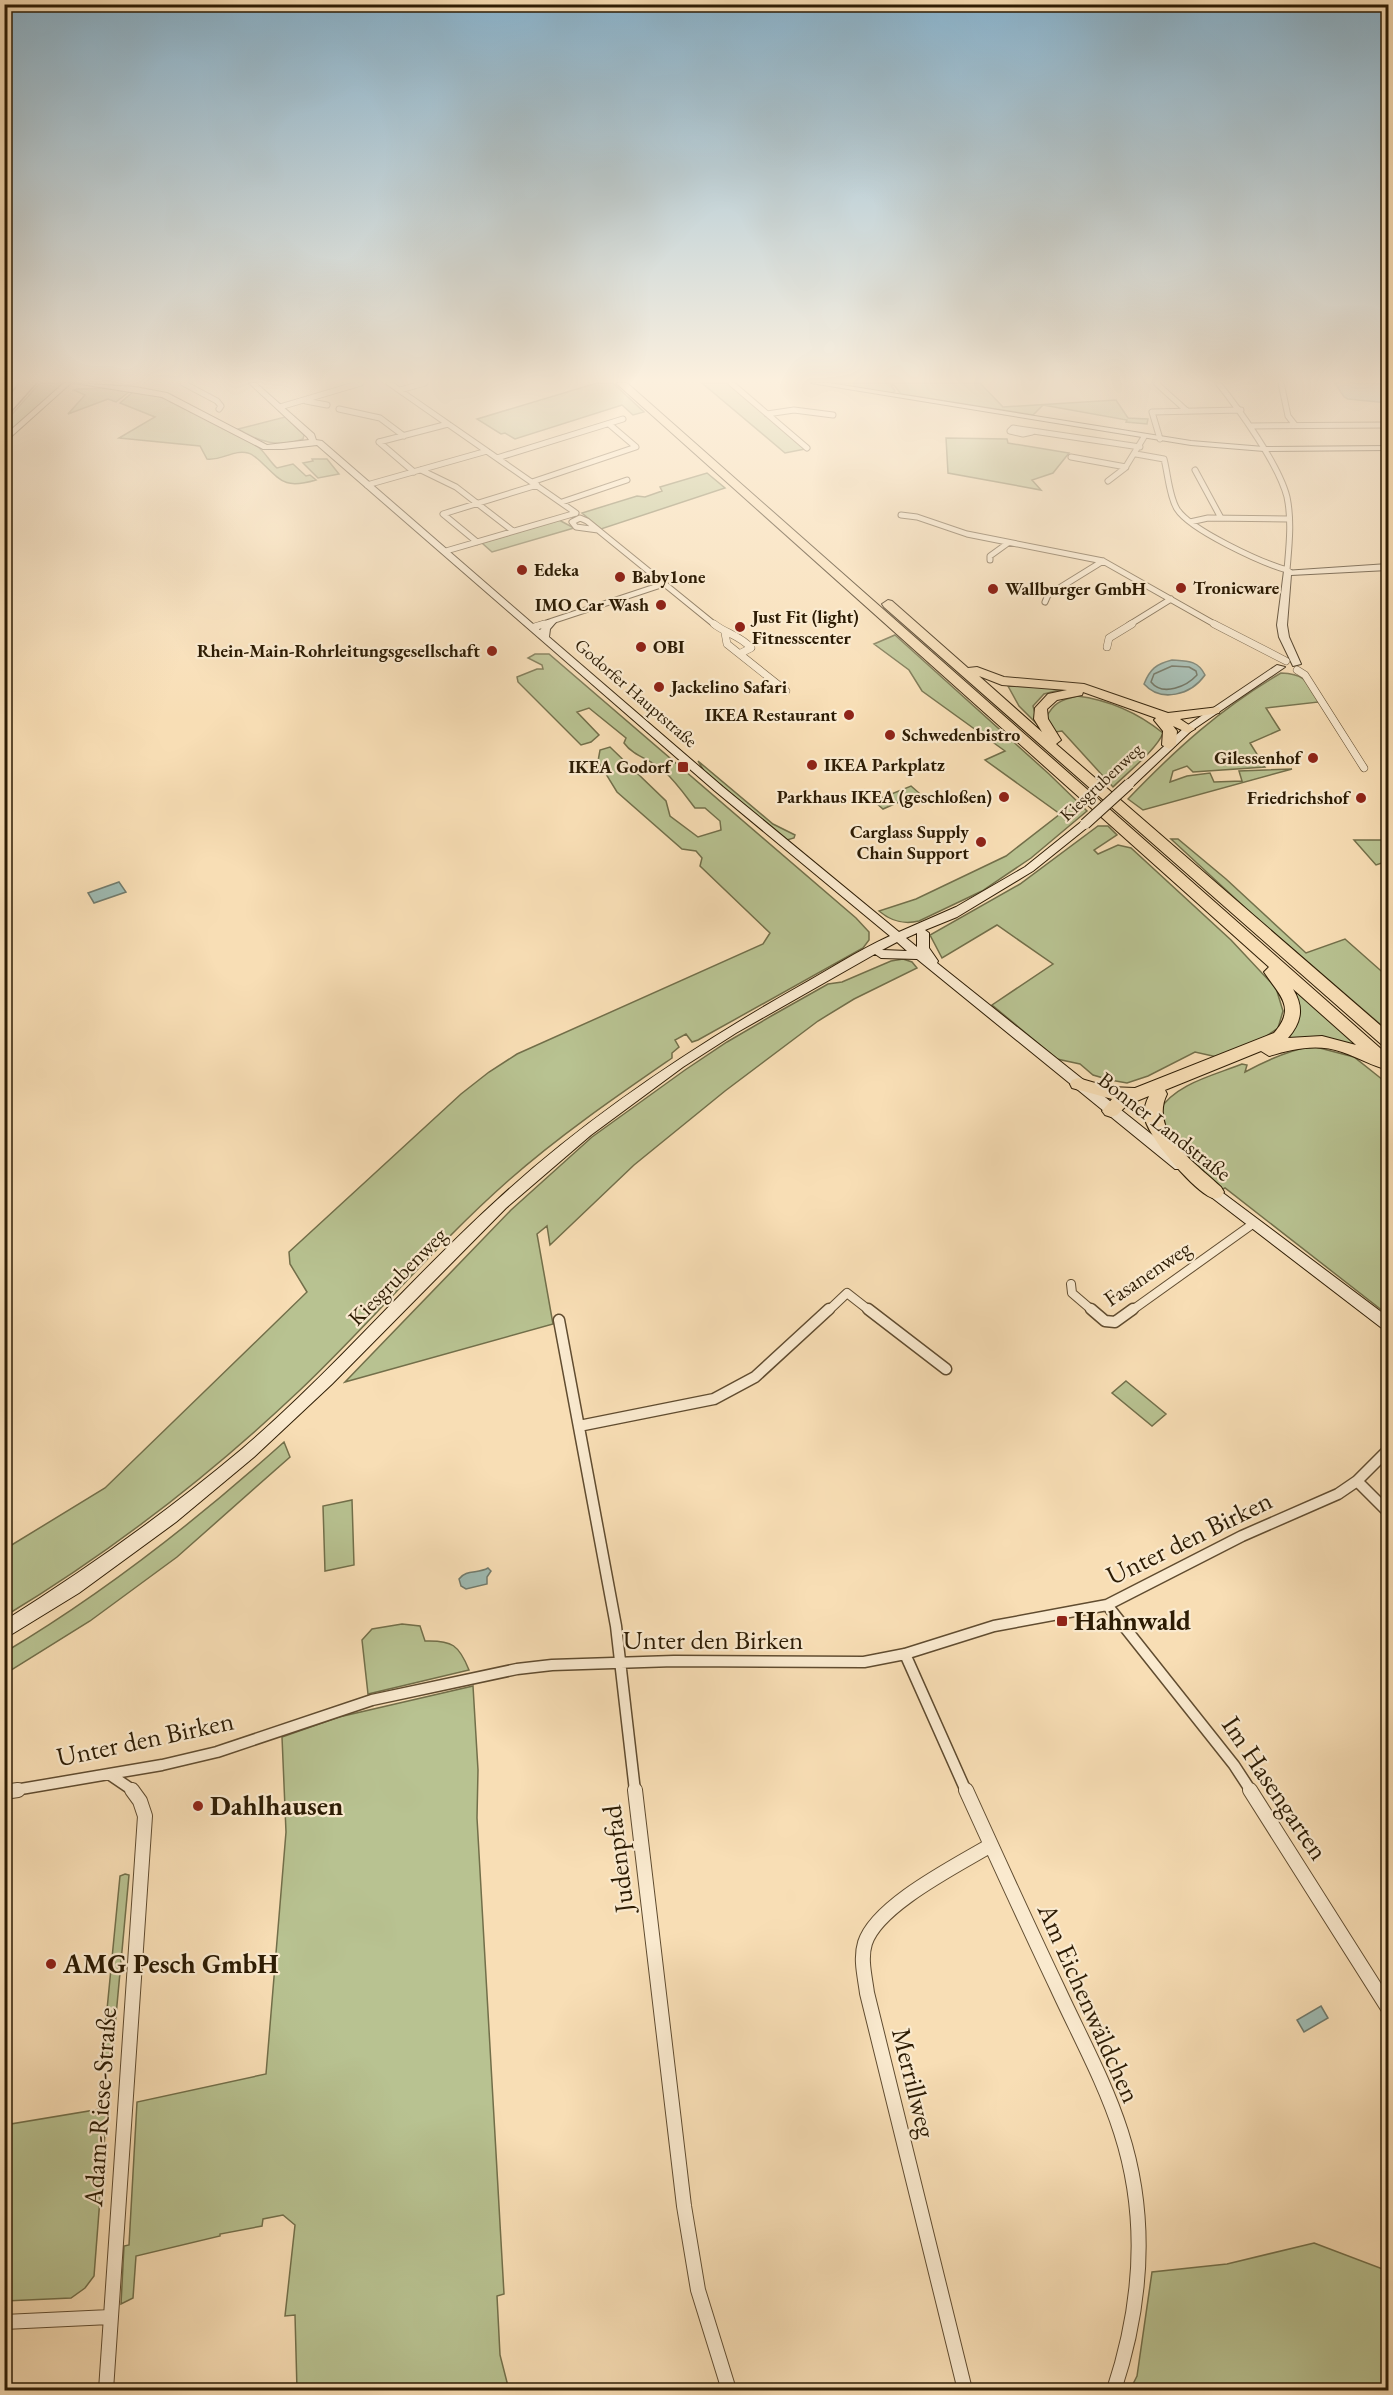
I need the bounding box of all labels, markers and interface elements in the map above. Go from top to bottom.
place label: Edeka [534,558,579,581]
marker: Edeka [515,563,529,577]
place label: Baby1one [632,565,706,588]
marker: Baby1one [613,570,627,584]
place label: Tronicware [1193,576,1280,599]
place label: Wallburger GmbH [1005,577,1147,600]
marker: Tronicware [1174,581,1188,595]
marker: Wallburger GmbH [986,582,1000,596]
place label: IMO Car Wash [535,593,649,616]
marker: IMO Car Wash [654,598,668,612]
place label: Just Fit (light) Fitnesscenter [750,605,859,649]
marker: Just Fit (light) Fitnesscenter [733,620,747,634]
street label: Godorfer Hauptstraße [570,633,702,752]
place label: OBI [653,635,685,658]
place label: Rhein-Main-Rohrleitungsgesellschaft [197,639,480,662]
marker: OBI [634,640,648,654]
marker: Rhein-Main-Rohrleitungsgesellschaft [485,644,499,658]
place label: Jackelino Safari [669,675,788,698]
marker: Jackelino Safari [652,680,666,694]
place label: IKEA Restaurant [705,703,837,726]
marker: IKEA Restaurant [842,708,856,722]
place label: Schwedenbistro [902,723,1020,746]
marker: Schwedenbistro [883,728,897,742]
street label: Kiesgrubenweg [1054,737,1147,826]
place label: Gilessenhof [1214,746,1304,769]
marker: Gilessenhof [1306,751,1320,765]
place label: IKEA Parkplatz [824,753,945,776]
place label: IKEA Godorf [568,755,674,778]
marker: IKEA Parkplatz [805,758,819,772]
marker: IKEA Godorf [676,760,690,774]
place label: Parkhaus IKEA (geschloßen) [777,785,992,808]
place label: Friedrichshof [1247,786,1352,809]
marker: Parkhaus IKEA (geschloßen) [997,790,1011,804]
marker: Friedrichshof [1354,791,1368,805]
place label: Carglass Supply Chain Support [850,820,969,864]
marker: Carglass Supply Chain Support [974,835,988,849]
street label: Bonner Landstraße [1092,1065,1238,1188]
street label: Kiesgrubenweg [342,1220,453,1332]
street label: Fasanenweg [1098,1233,1197,1313]
street label: Unter den Birken [1100,1482,1278,1593]
place label: Hahnwald [1074,1603,1191,1638]
marker: Hahnwald [1055,1614,1069,1628]
street label: Unter den Birken [623,1622,803,1657]
street label: Unter den Birken [53,1703,237,1774]
street label: Im Hasengarten [1214,1709,1336,1867]
place label: Dahlhausen [210,1788,343,1823]
marker: Dahlhausen [191,1799,205,1813]
street label: Judenpfad [593,1803,642,1917]
street label: Am Eichenwäldchen [1029,1897,1149,2108]
place label: AMG Pesch GmbH [62,1946,279,1981]
marker: AMG Pesch GmbH [44,1957,58,1971]
street label: Adam-Riese-Straße [75,2006,124,2209]
street label: Merrillweg [884,2024,945,2142]

